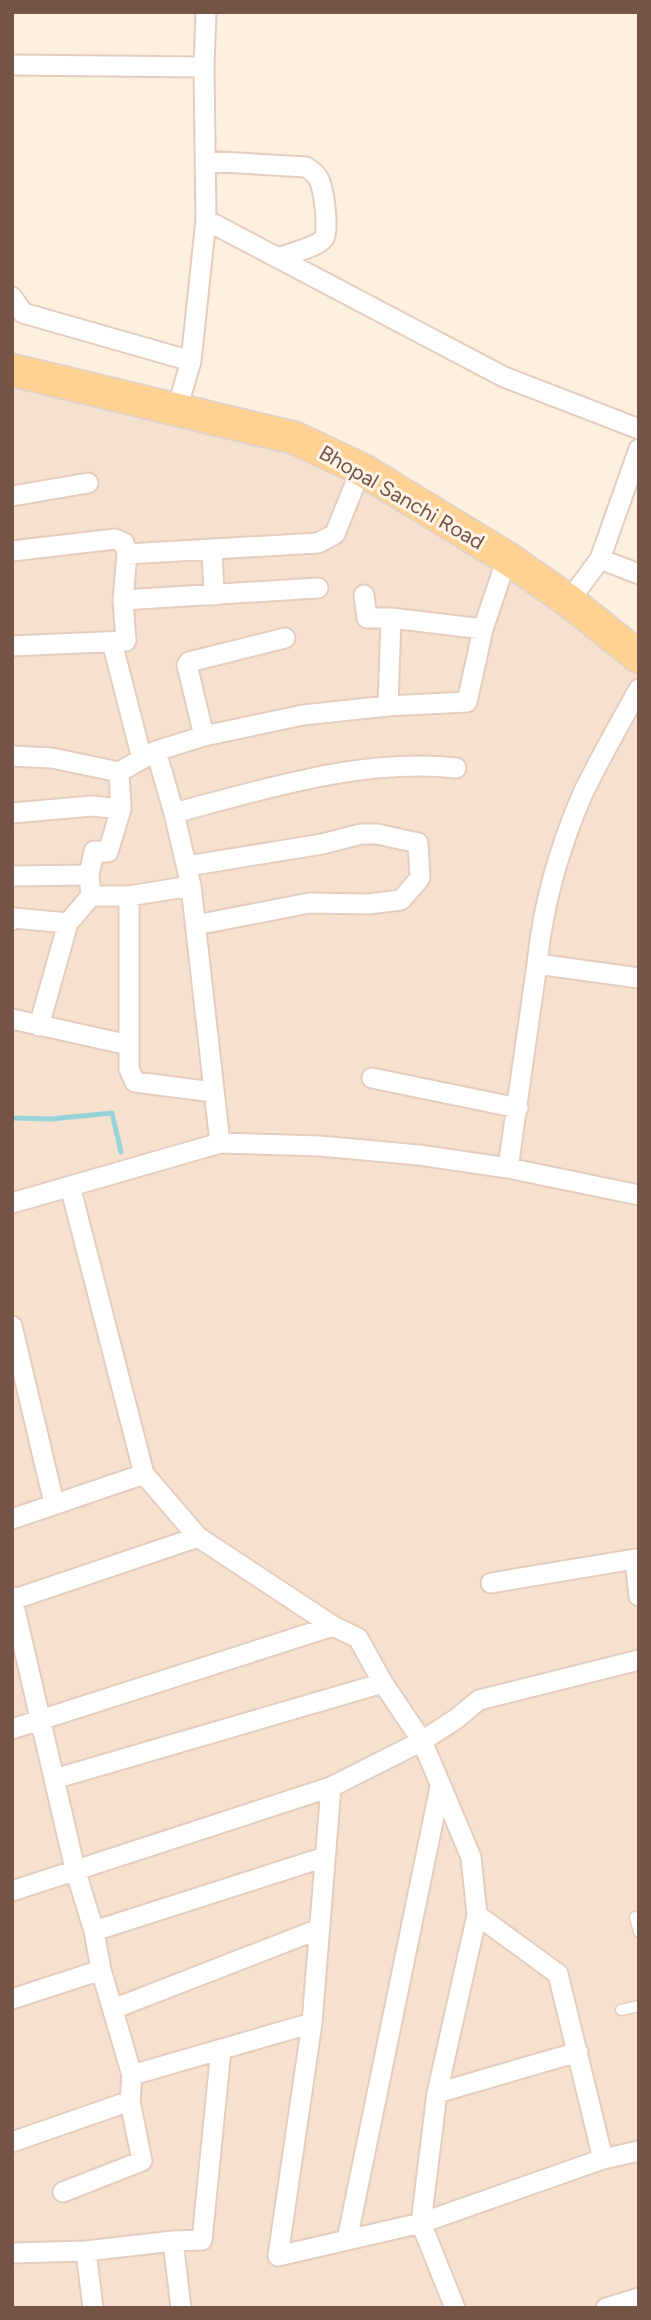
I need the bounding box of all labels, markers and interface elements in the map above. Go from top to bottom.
street label: Bhopal Sanchi Road [315,440,489,554]

